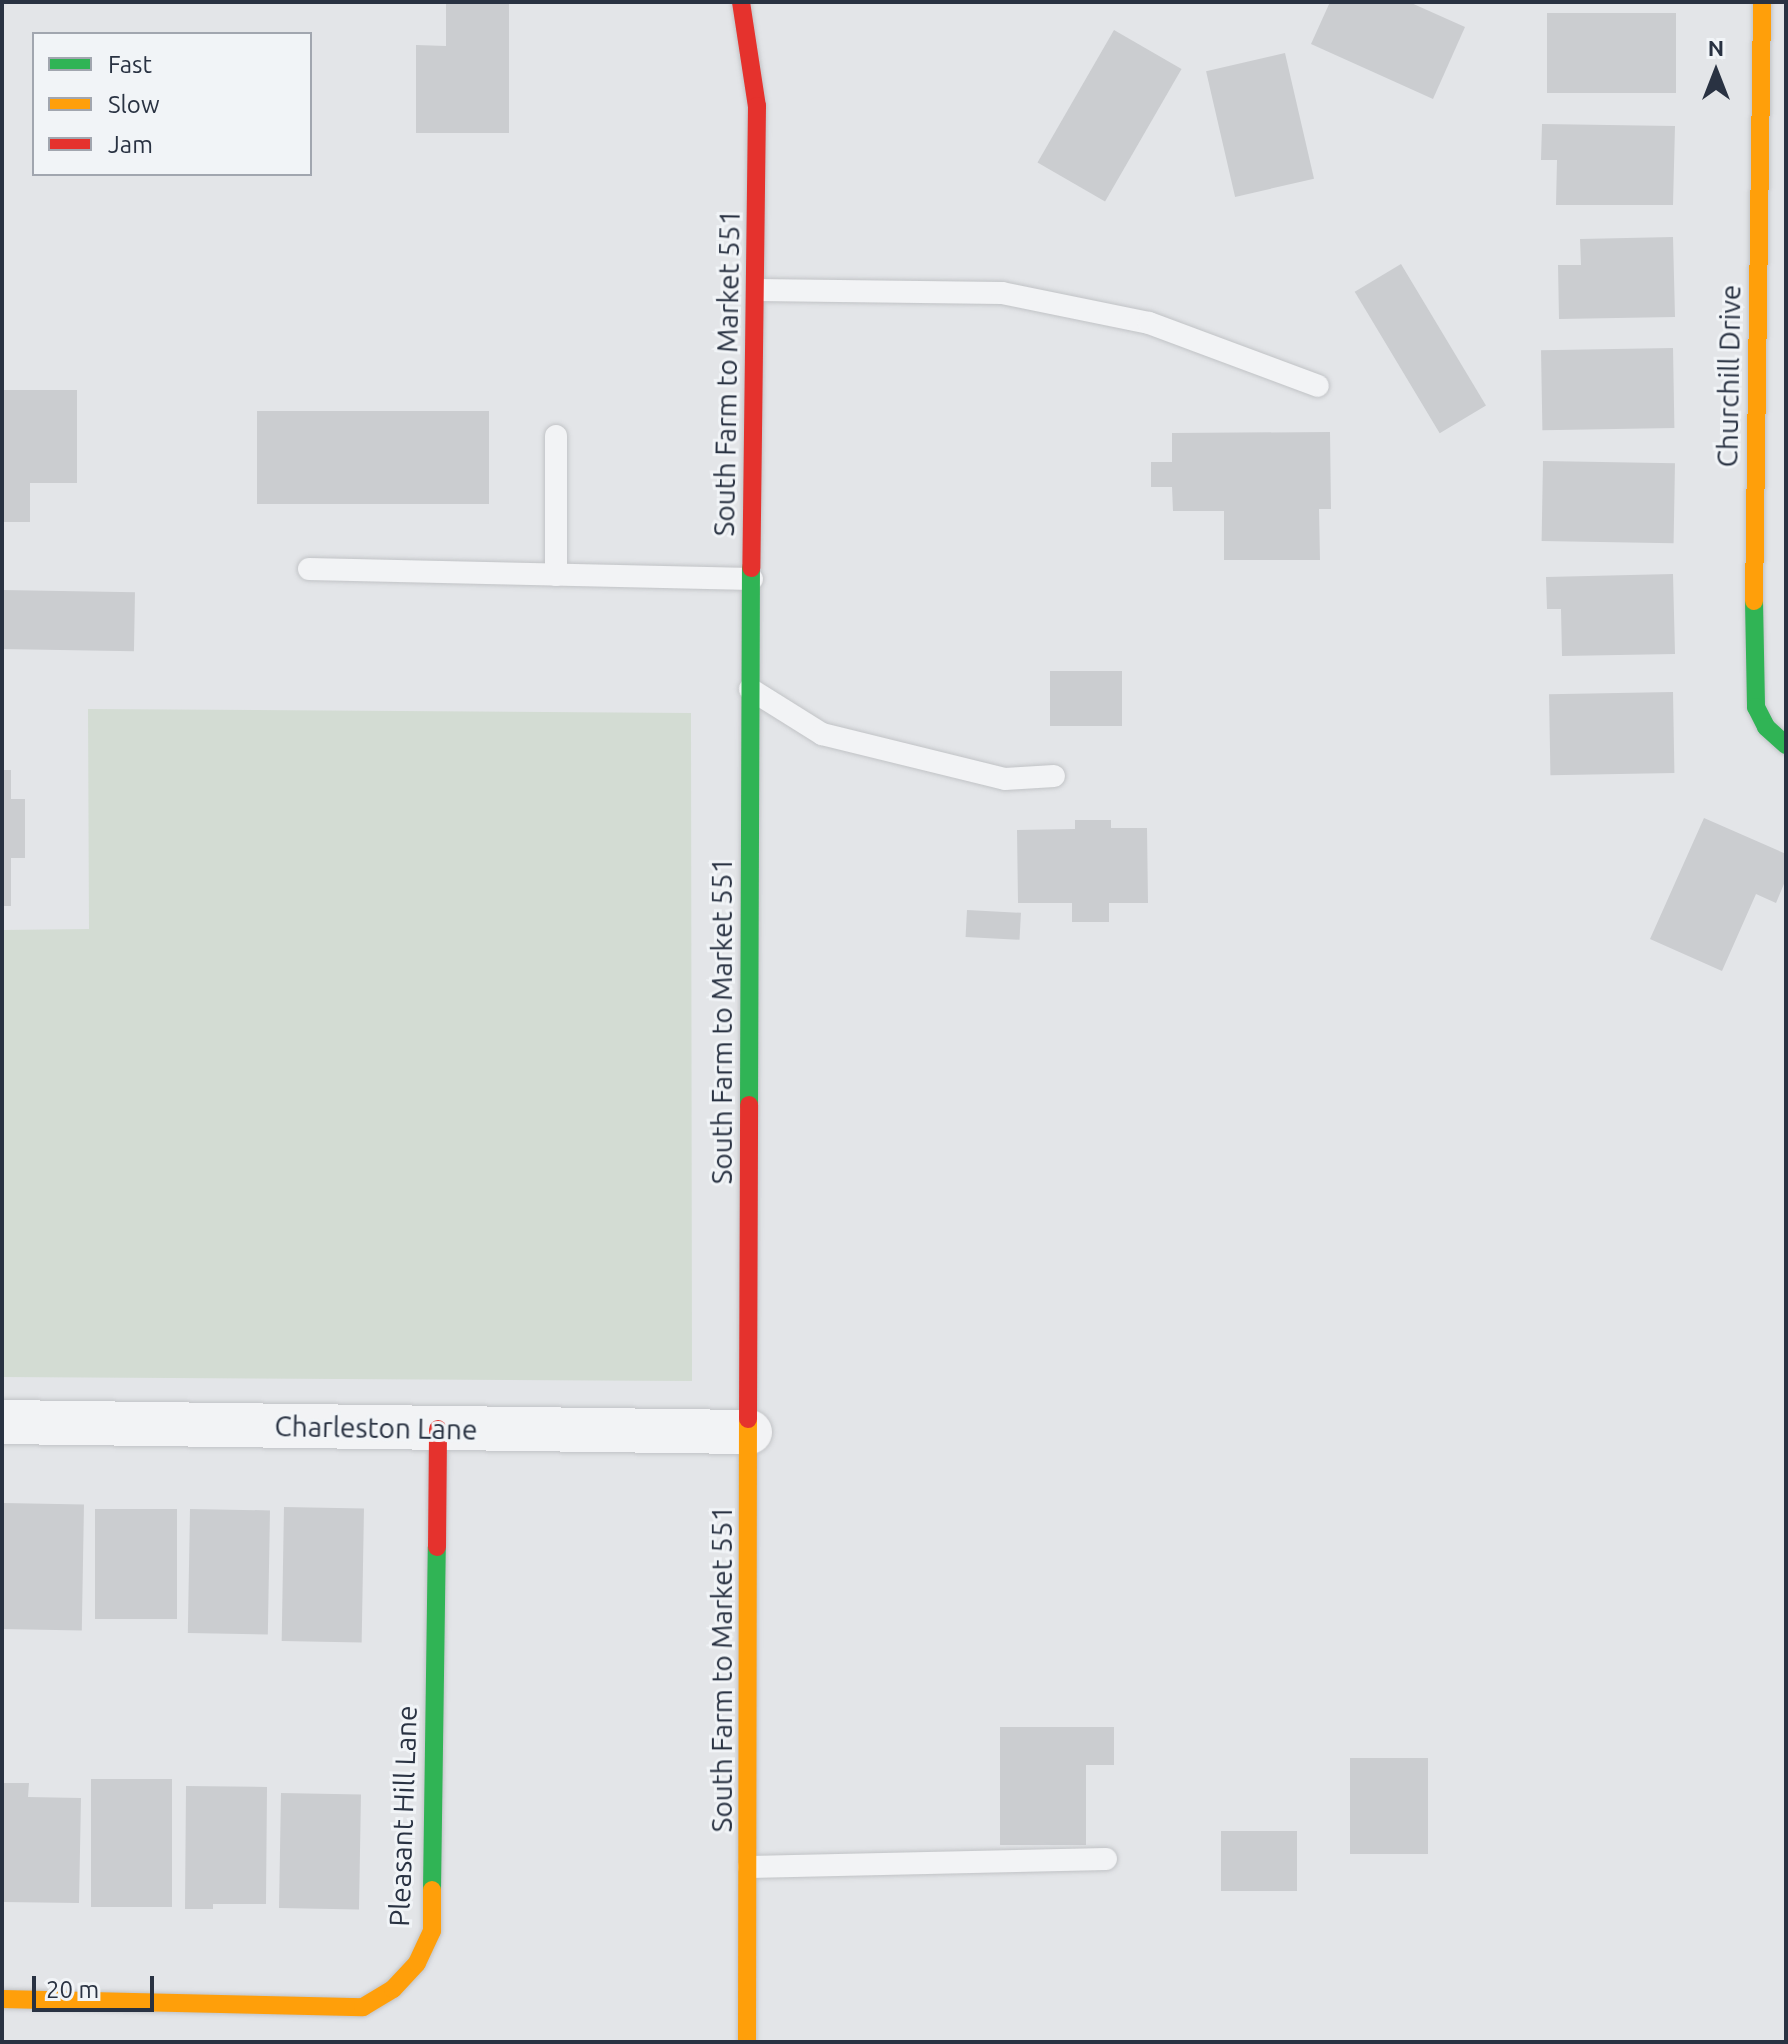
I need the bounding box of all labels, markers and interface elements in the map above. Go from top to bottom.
legend [32,32,312,176]
north arrow [1676,32,1756,112]
text: N [1708,35,1724,60]
text: Fast [108,51,152,78]
text: Slow [108,91,160,118]
text: Jam [108,131,153,158]
street label: South Farm to Market 551 [707,209,747,537]
street label: Churchill Drive [1711,284,1747,468]
street label: South Farm to Market 551 [705,858,739,1184]
street label: Charleston Lane [274,1409,478,1447]
street label: South Farm to Market 551 [705,1506,739,1832]
street label: Pleasant Hill Lane [382,1705,424,1927]
scale bar [36,1960,158,2010]
text: 20 m [46,1976,99,2003]

